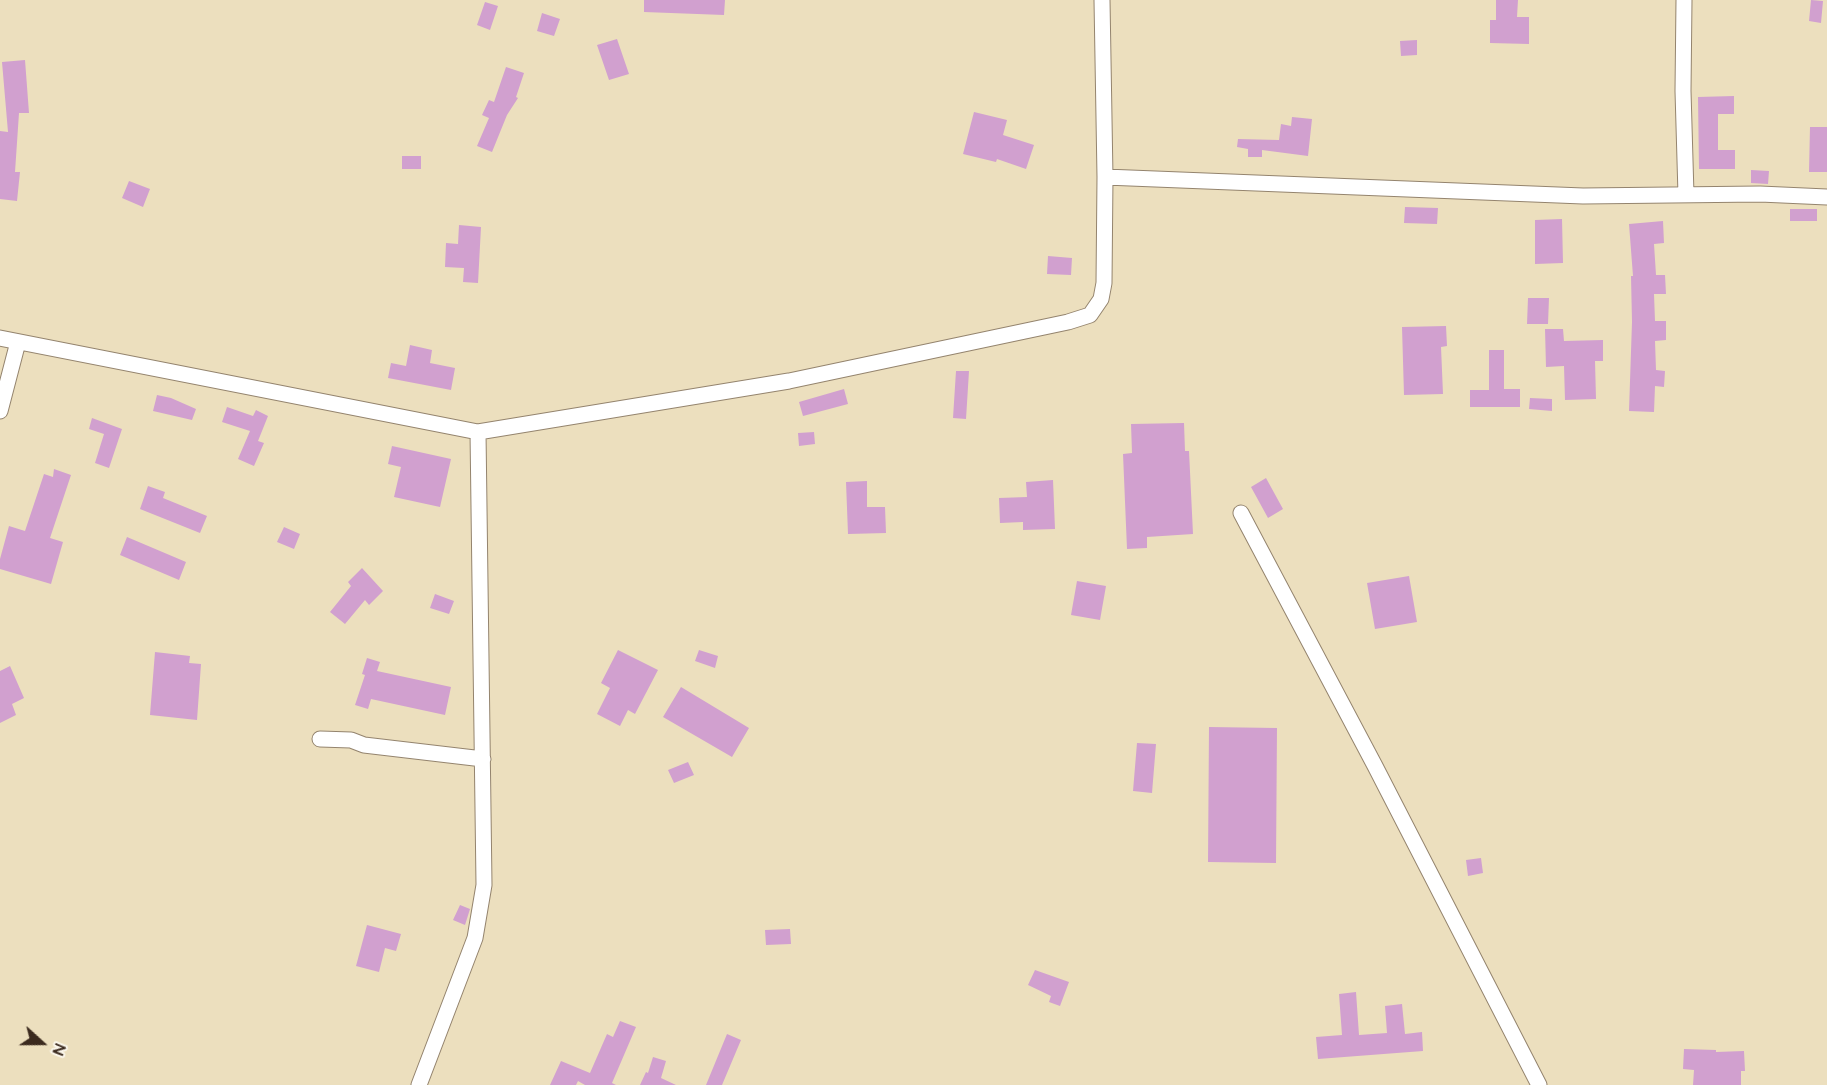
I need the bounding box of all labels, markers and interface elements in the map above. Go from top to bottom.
north arrow [12,1013,72,1073]
text: N [47,1041,71,1058]

